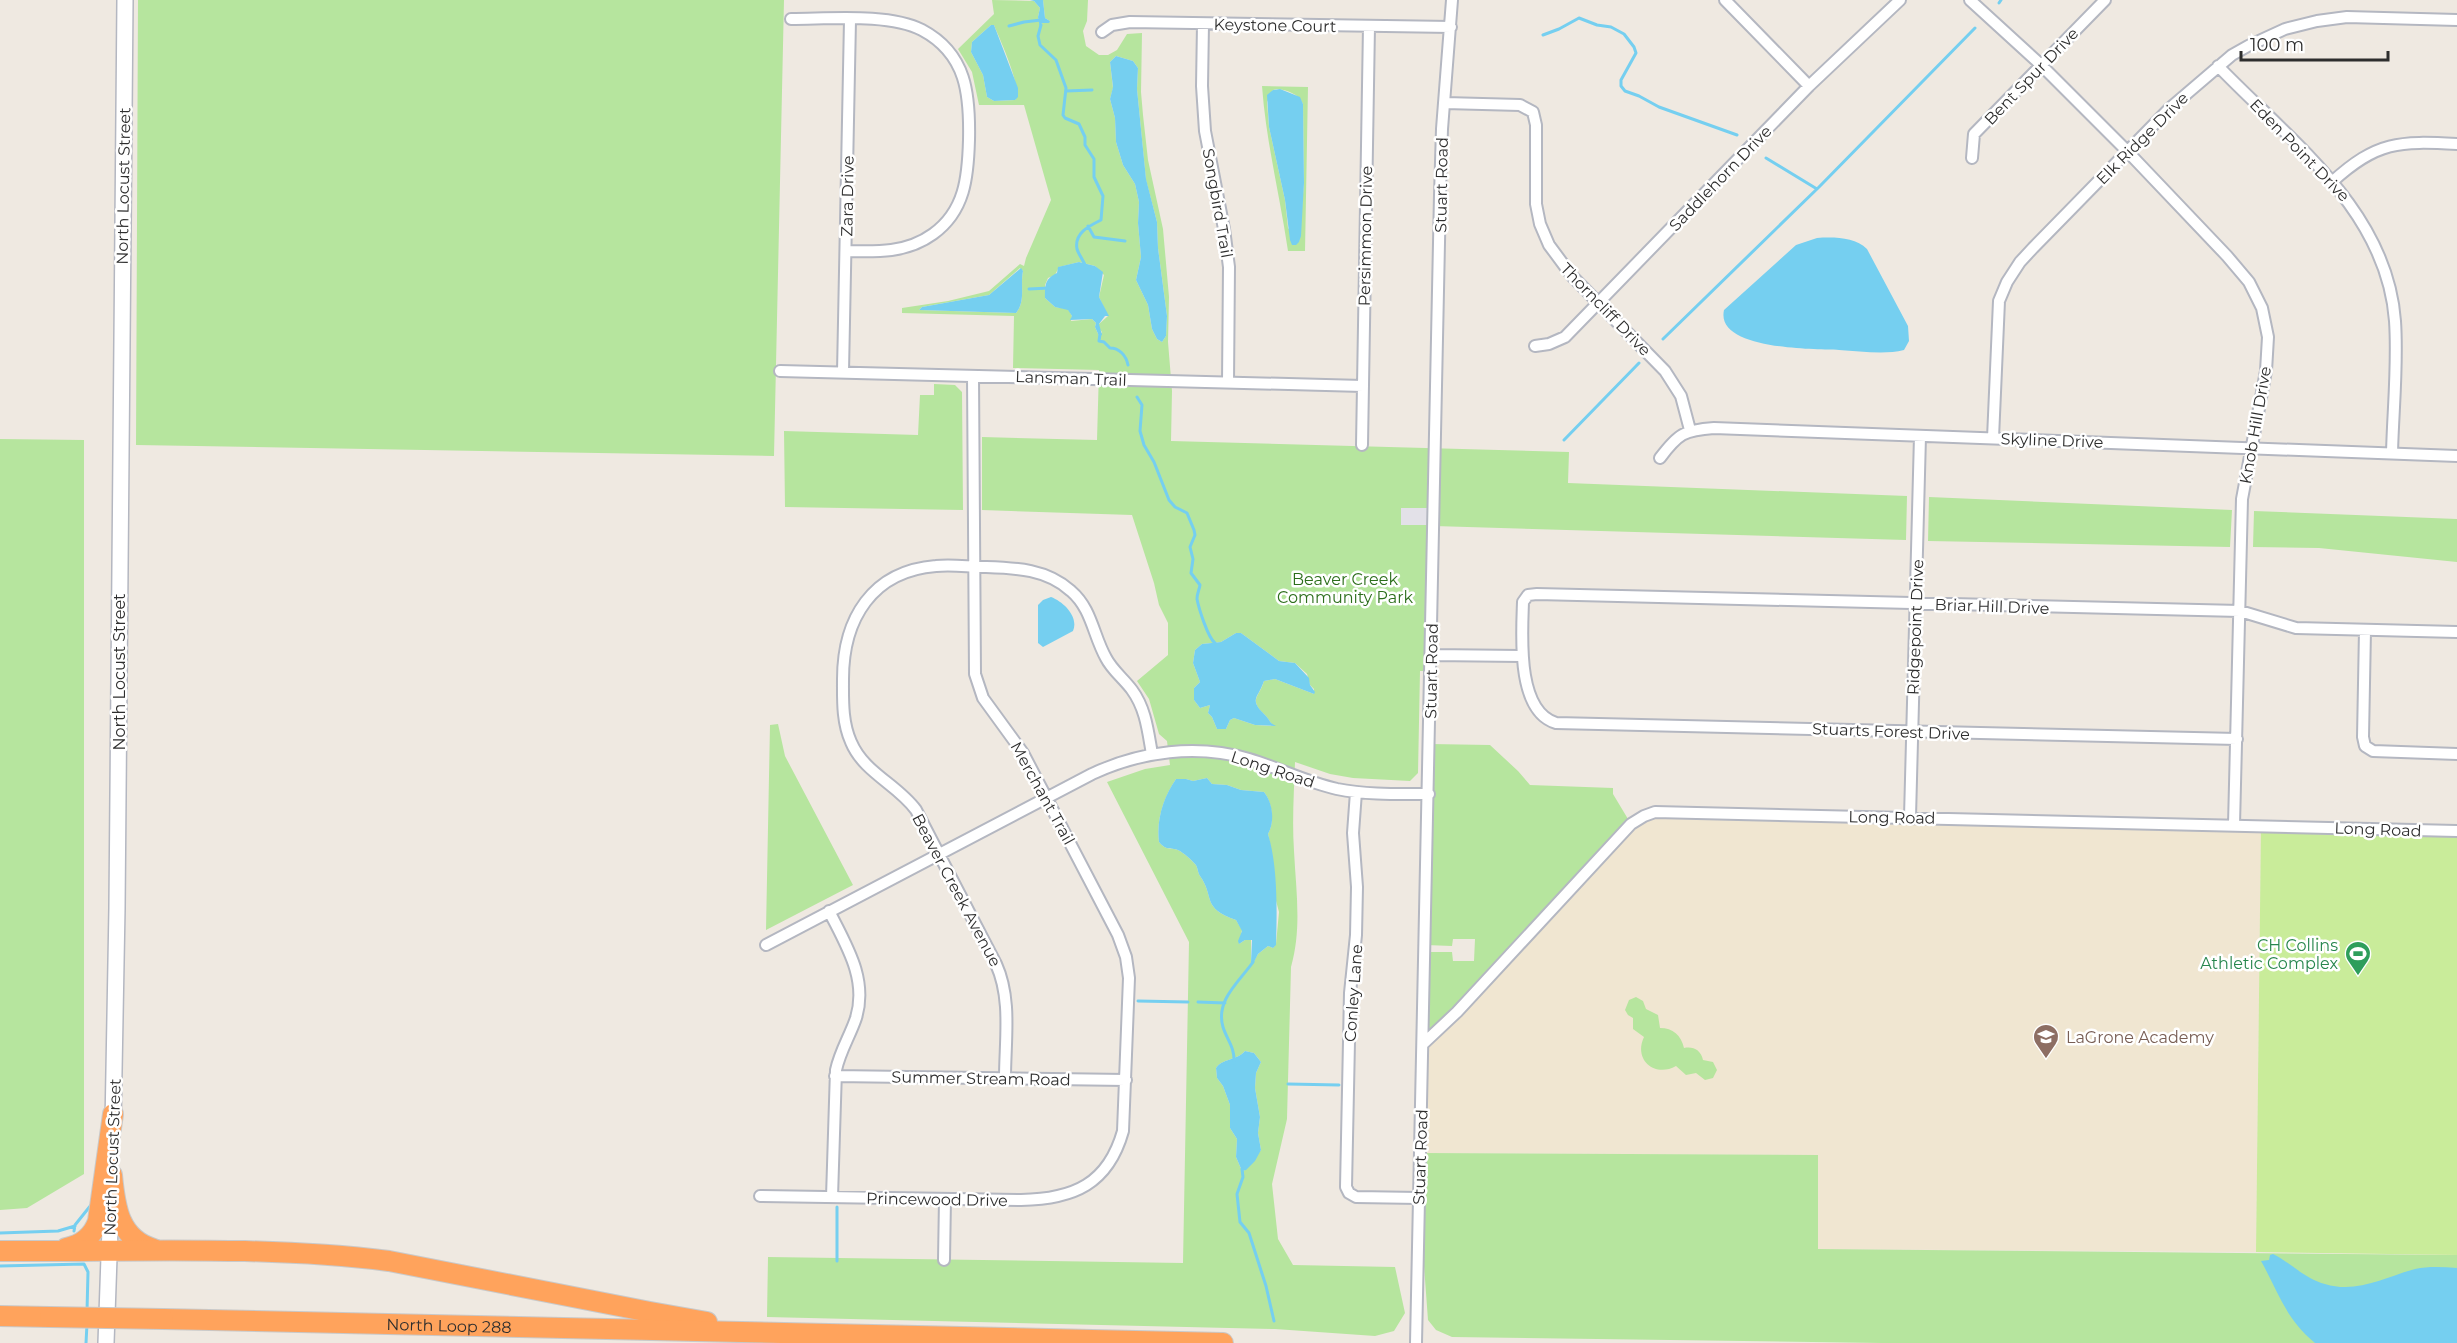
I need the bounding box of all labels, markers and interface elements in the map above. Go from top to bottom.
street label: Keystone Court [1213,15,1337,36]
street label: Bent Spur Drive [1980,24,2082,129]
scale bar [2241,24,2388,62]
text: 100 m [2250,34,2304,56]
street label: Elk Ridge Drive [2092,88,2192,188]
street label: Eden Point Drive [2246,95,2353,206]
street label: North Locust Street [113,107,134,265]
street label: Saddlehorn Drive [1665,122,1775,235]
street label: Stuart Road [1431,137,1452,233]
street label: Songbird Trail [1199,147,1236,259]
street label: Zara Drive [837,155,858,237]
street label: Persimmon Drive [1355,166,1376,306]
street label: Thorncliff Drive [1557,259,1655,360]
street label: Knob Hill Drive [2236,365,2275,485]
street label: Lansman Trail [1015,367,1127,390]
street label: Skyline Drive [2000,429,2104,452]
street label: Ridgepoint Drive [1904,559,1927,695]
park label: Beaver Creek Community Park [1277,570,1413,607]
street label: North Locust Street [110,593,129,751]
street label: Briar Hill Drive [1934,595,2050,618]
street label: Stuart Road [1421,623,1442,719]
street label: Stuarts Forest Drive [1812,719,1970,744]
street label: Merchant Trail [1006,739,1079,848]
street label: Long Road [1228,747,1317,792]
street label: Long Road [1848,807,1936,828]
street label: Beaver Creek Avenue [908,811,1005,970]
street label: Long Road [2334,818,2422,841]
place label: CH Collins Athletic Complex [2200,936,2338,973]
sports icon: CH Collins Athletic Complex [2343,939,2373,977]
street label: Conley Lane [1341,944,1366,1043]
school or university icon: LaGrone Academy [2031,1022,2061,1060]
place label: LaGrone Academy [2066,1028,2214,1047]
street label: Summer Stream Road [891,1067,1071,1090]
street label: North Locust Street [100,1078,125,1236]
street label: Stuart Road [1409,1109,1432,1205]
street label: Princewood Drive [866,1189,1008,1210]
street label: North Loop 288 [386,1315,512,1337]

